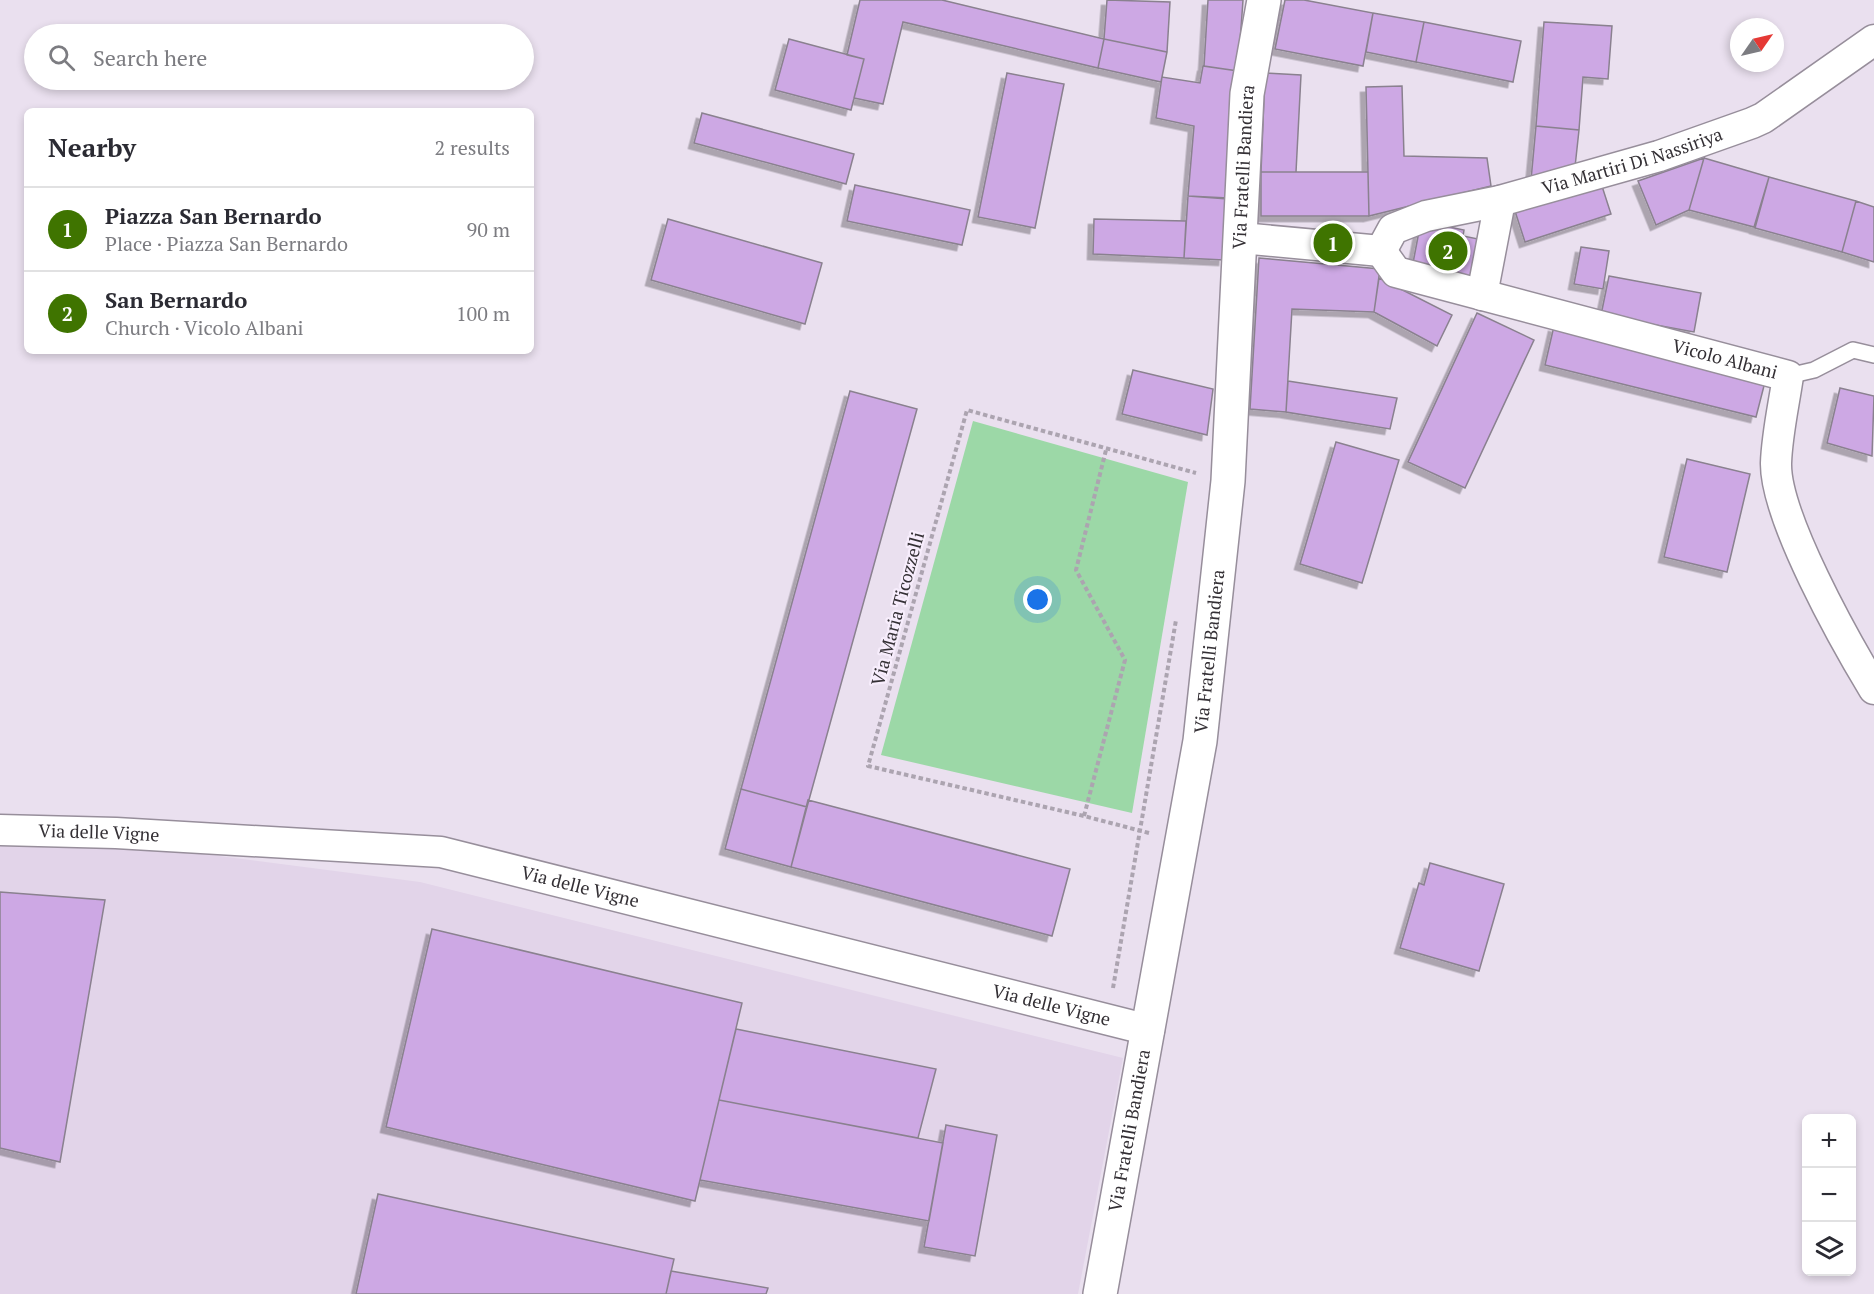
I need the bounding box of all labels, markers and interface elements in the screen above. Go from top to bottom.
north arrow [1730,18,1784,72]
search box [24,24,534,90]
icon: search [45,41,78,74]
text: Search here [93,43,207,72]
street label: Via Fratelli Bandiera [1226,82,1260,250]
street label: Via Martiri Di Nassiriya [1539,121,1726,200]
text: Nearby [48,130,136,164]
text: 2 results [435,134,510,161]
text: Piazza San Bernardo [105,201,322,230]
text: 1 [62,216,73,243]
text: 90 m [467,216,510,243]
pin: 1 [1314,220,1352,266]
pin: 2 [1428,228,1468,274]
text: Place · Piazza San Bernardo [105,230,348,257]
text: San Bernardo [105,285,247,314]
text: 2 [62,300,73,327]
text: 100 m [456,300,510,327]
text: Church · Vicolo Albani [105,314,304,341]
street label: Vicolo Albani [1670,333,1780,384]
street label: Via Maria Ticozzelli [865,529,929,688]
street label: Via Fratelli Bandiera [1188,568,1229,735]
your location [1023,585,1052,614]
street label: Via delle Vigne [38,818,160,847]
street label: Via delle Vigne [519,860,642,912]
street label: Via delle Vigne [990,978,1113,1031]
street label: Via Fratelli Bandiera [1102,1047,1155,1214]
map controls [1802,1114,1856,1276]
button: + [1802,1114,1856,1168]
button: − [1802,1168,1856,1222]
button: layers [1802,1222,1856,1276]

